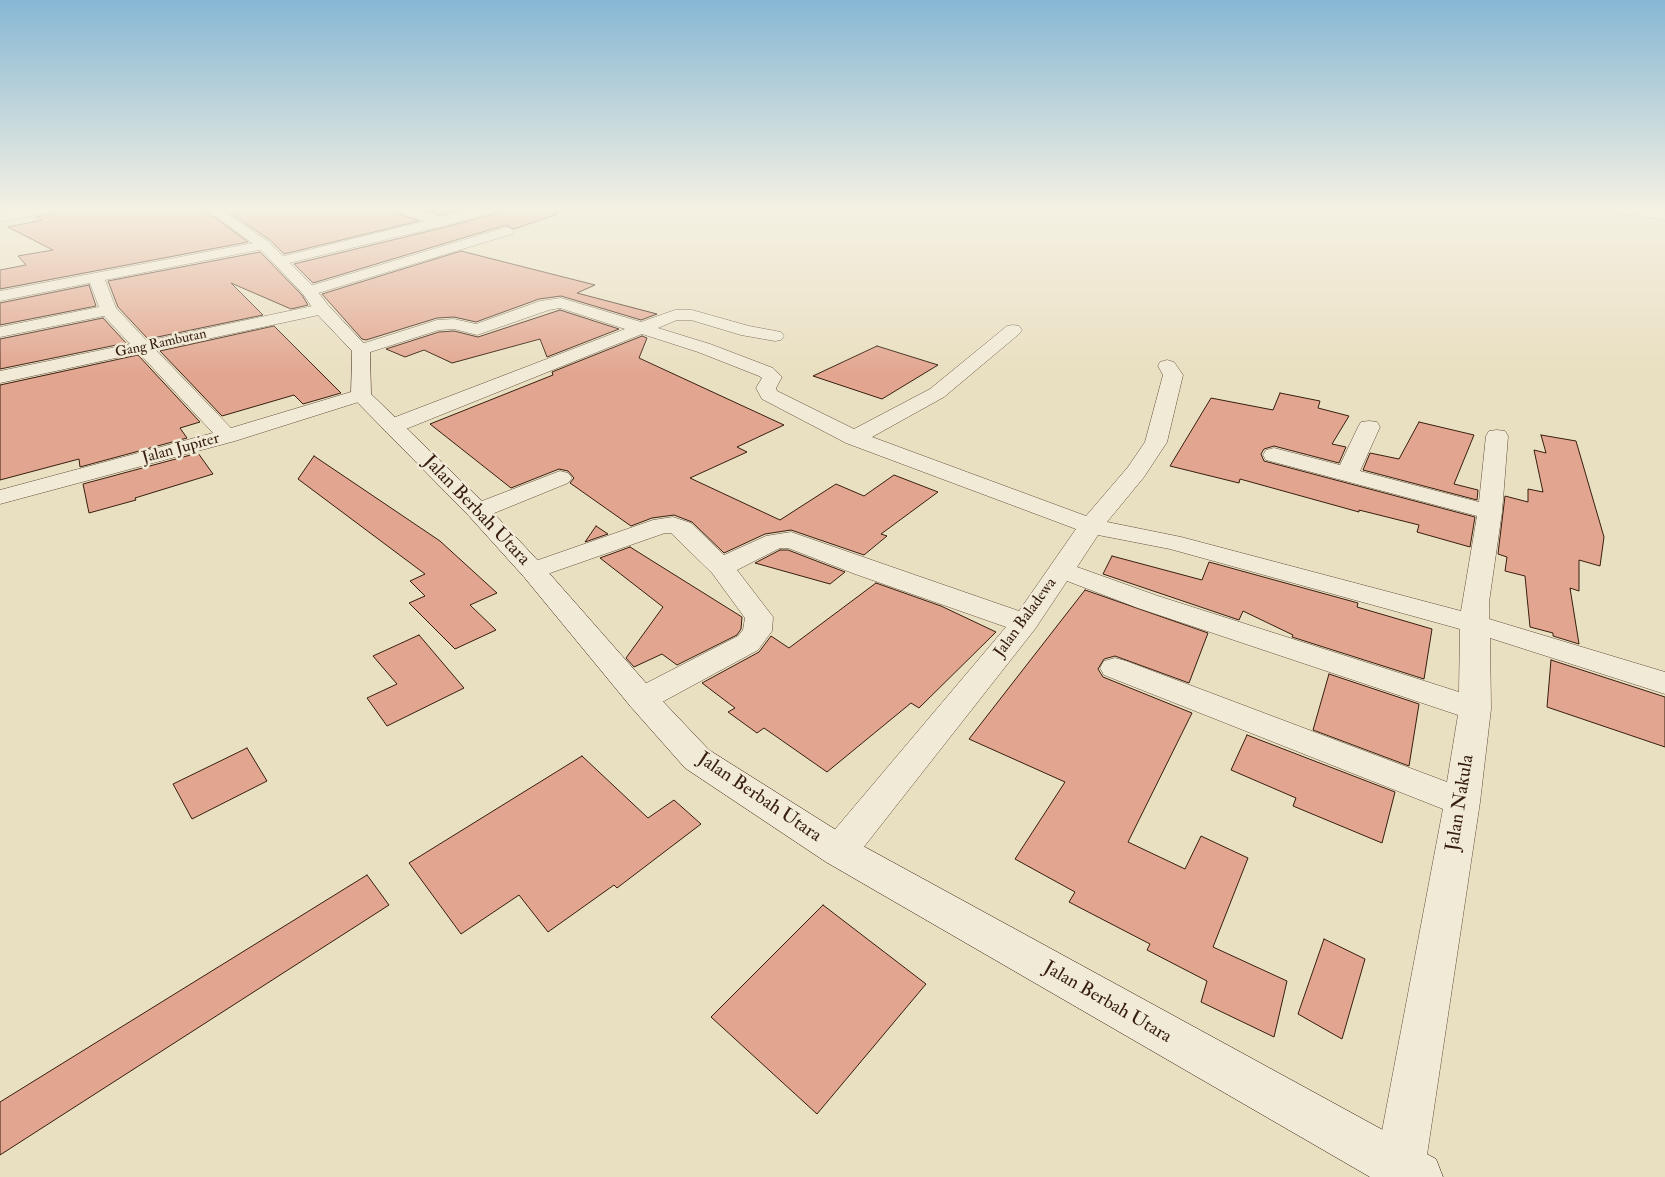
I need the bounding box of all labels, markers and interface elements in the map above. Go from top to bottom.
street label: Gang Rambutan [114,326,208,362]
street label: Jalan Jupiter [140,429,222,469]
street label: Jalan Berbah Utara [418,451,534,571]
street label: Jalan Baladewa [991,574,1061,662]
street label: Jalan Berbah Utara [693,748,825,848]
street label: Jalan Nakula [1442,753,1480,853]
street label: Jalan Berbah Utara [1039,957,1175,1049]

